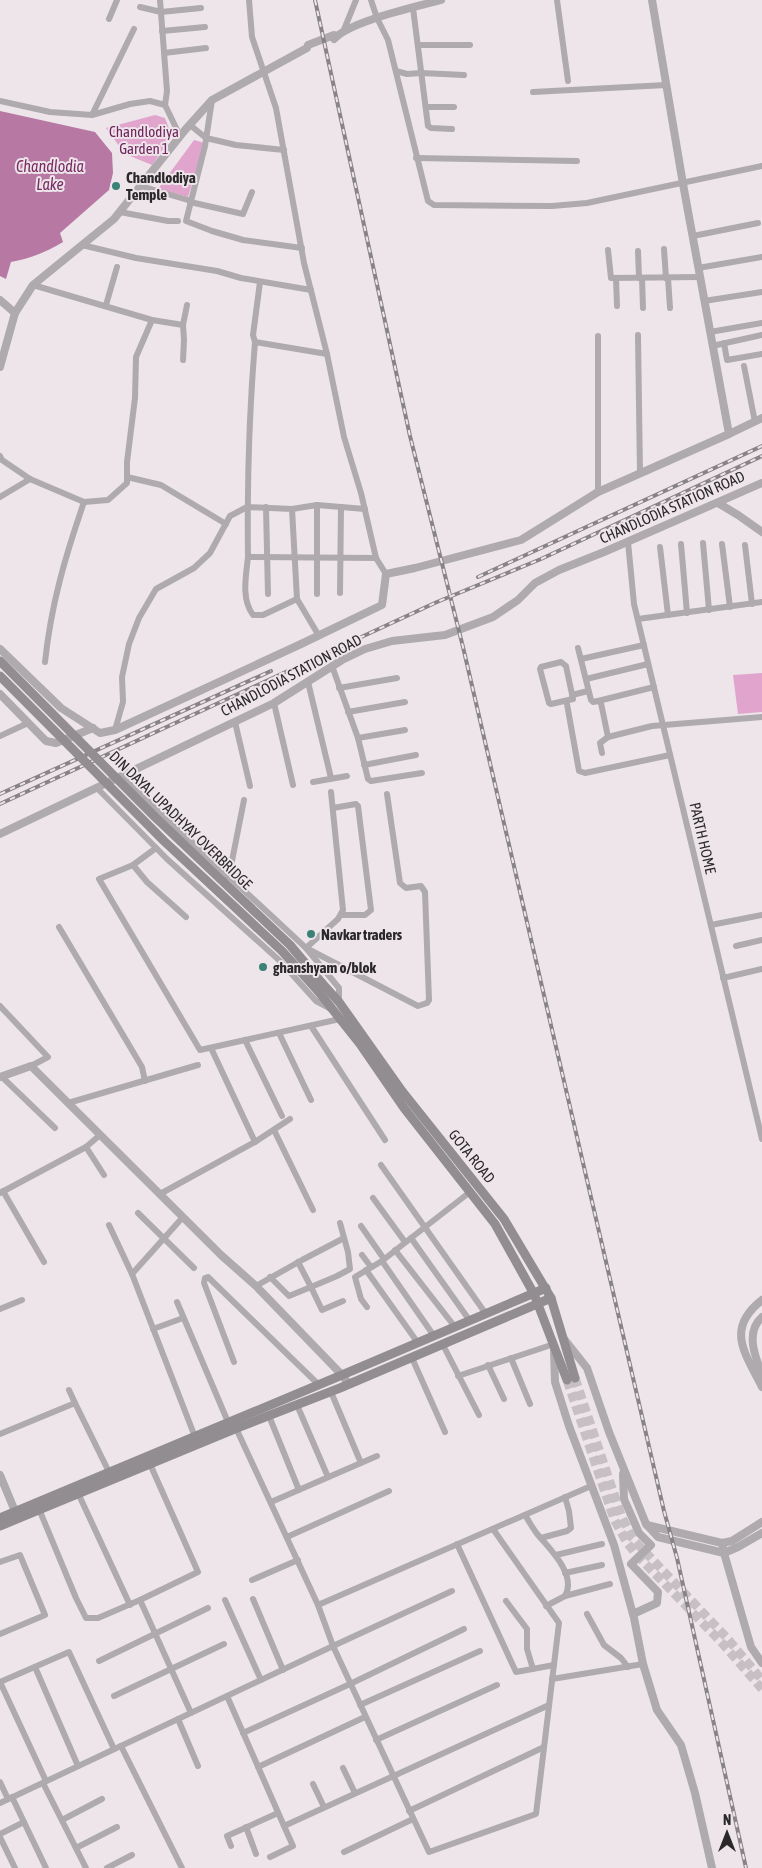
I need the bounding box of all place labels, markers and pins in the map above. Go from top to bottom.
place label: Chandlodiya Temple [126,169,196,203]
marker: Chandlodiya Temple [110,180,122,192]
place label: Navkar traders [321,926,403,943]
marker: Navkar traders [305,928,317,940]
place label: ghanshyam o/blok [273,959,377,976]
marker: ghanshyam o/blok [257,961,269,973]

